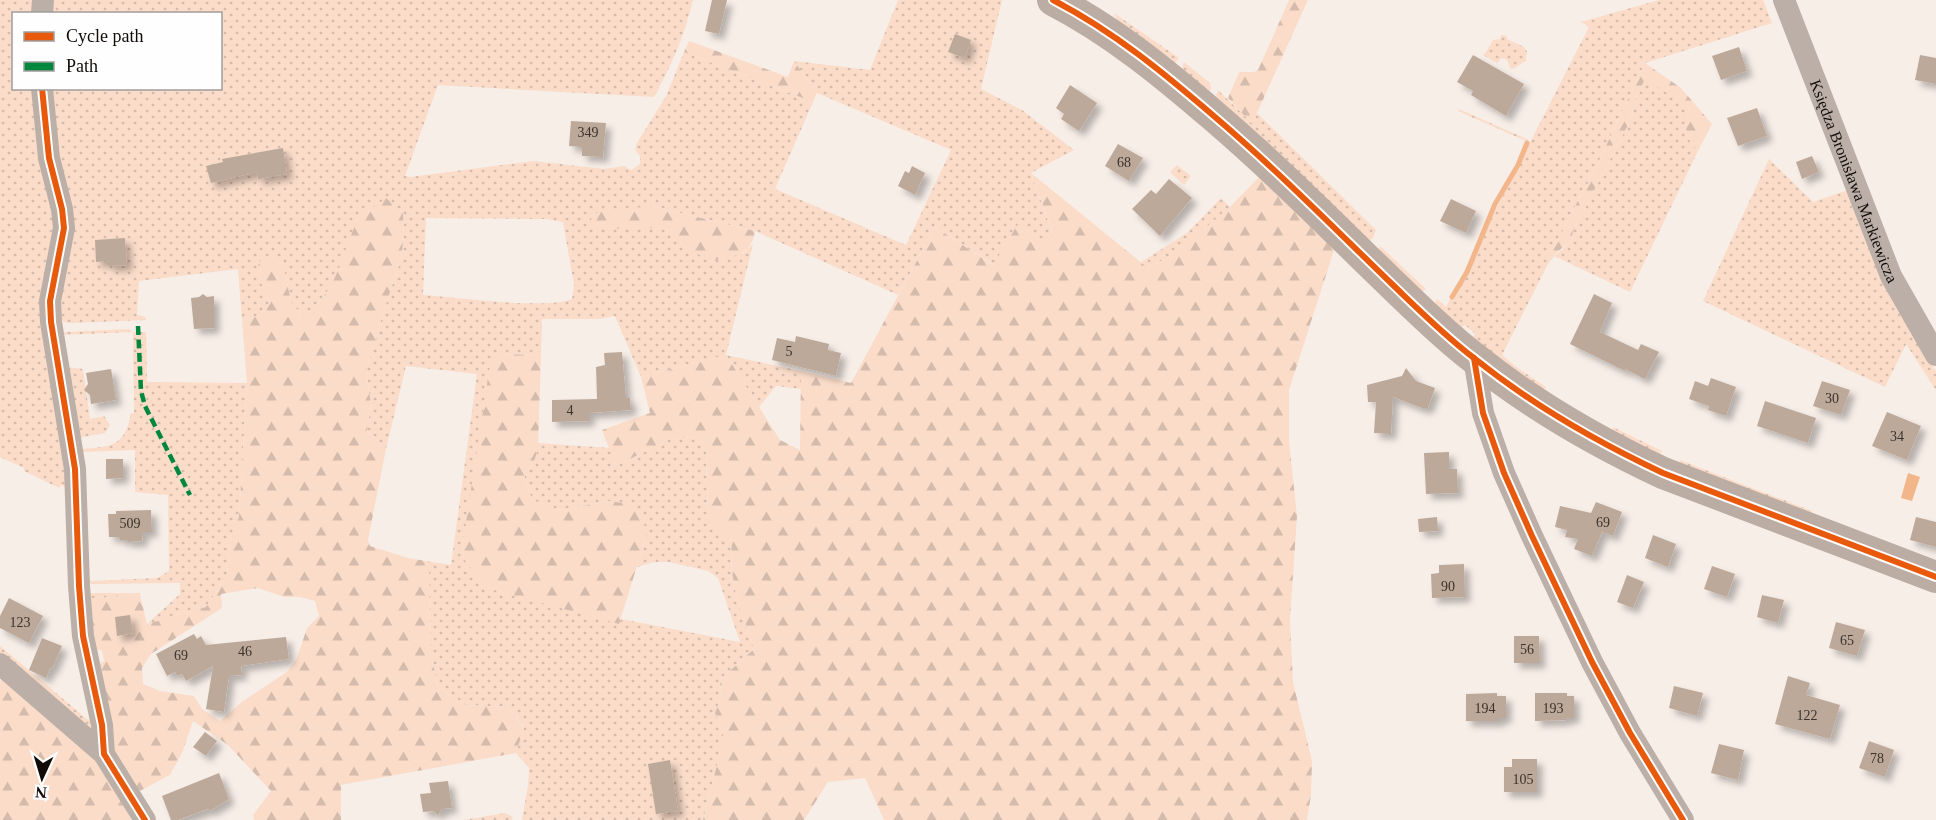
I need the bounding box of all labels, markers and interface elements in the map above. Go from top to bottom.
legend [12,12,222,90]
text: Cycle path [66,26,143,46]
text: Path [66,56,98,76]
street label: Księdza Bronisława Markiewicza [1807,77,1901,286]
house number: 349 [578,125,599,140]
house number: 68 [1117,155,1131,170]
house number: 5 [786,344,793,359]
house number: 30 [1825,391,1839,406]
house number: 4 [567,403,574,418]
house number: 34 [1890,429,1904,444]
house number: 69 [1596,515,1610,530]
house number: 509 [120,516,141,531]
house number: 90 [1441,579,1455,594]
house number: 123 [10,615,31,630]
house number: 65 [1840,633,1854,648]
house number: 56 [1520,642,1534,657]
house number: 46 [238,644,252,659]
house number: 69 [174,648,188,663]
house number: 194 [1475,701,1496,716]
house number: 193 [1543,701,1564,716]
house number: 122 [1797,708,1818,723]
north arrow [12,748,72,808]
house number: 78 [1870,751,1884,766]
house number: 105 [1513,772,1534,787]
text: N [34,784,47,801]

